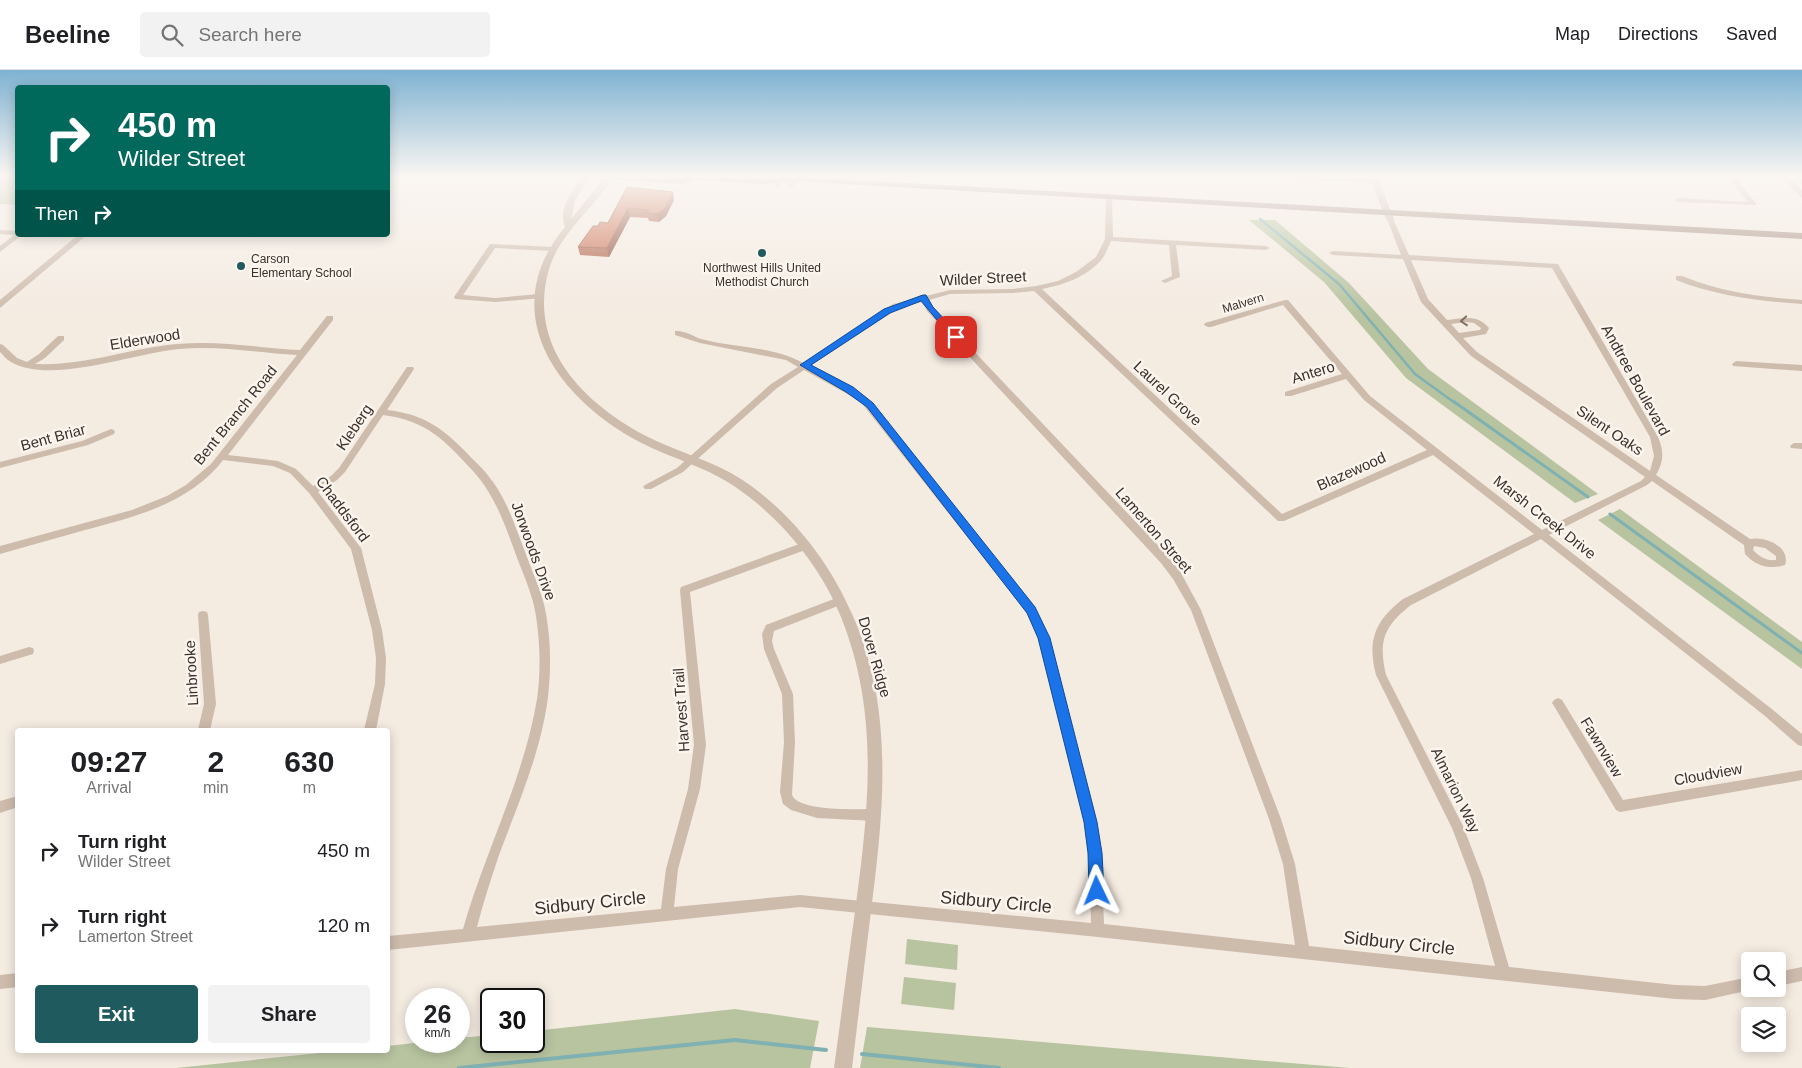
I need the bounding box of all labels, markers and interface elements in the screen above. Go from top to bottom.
search box [140,12,490,57]
text: Beeline [25,21,110,48]
icon: search [158,21,186,49]
text: Search here [198,24,302,45]
text: Map [1555,24,1590,44]
text: Directions [1618,24,1698,44]
text: Saved [1726,24,1777,44]
icon: right [35,105,100,170]
text: 450 m [118,105,217,144]
text: Wilder Street [118,146,245,171]
icon: right [88,200,116,228]
text: Then [35,203,78,224]
marker: Northwest Hills United Methodist Church [756,247,768,259]
place label: Carson Elementary School [251,252,352,280]
marker: Carson Elementary School [235,260,247,272]
place label: Northwest Hills United Methodist Church [703,261,821,289]
street label: Wilder Street [939,267,1028,289]
street label: Malvern [1221,290,1265,316]
one-way arrow [1460,315,1468,326]
pin [935,316,977,358]
street label: Andtree Boulevard [1598,322,1674,438]
icon: arrive [942,323,970,351]
street label: Elderwood [109,325,181,353]
street label: Laurel Grove [1130,357,1206,429]
street label: Antero [1289,357,1337,387]
street label: Bent Branch Road [190,362,280,468]
street label: Kleberg [332,401,376,453]
street label: Silent Oaks [1573,402,1647,458]
street label: Bent Briar [19,420,87,454]
street label: Blazewood [1314,448,1388,494]
street label: Marsh Creek Drive [1491,472,1599,562]
street label: Chaddsford [313,473,373,545]
street label: Lamerton Street [1112,484,1196,577]
street label: Jorwoods Drive [508,500,560,602]
street label: Dover Ridge [855,615,895,699]
street label: Linbrooke [181,640,201,706]
street label: Harvest Trail [670,667,692,753]
street label: Fawnview [1578,714,1627,780]
text: 09:27 [71,745,147,778]
text: 2 [207,745,224,778]
text: 630 [284,745,334,778]
street label: Almarion Way [1428,745,1484,836]
street label: Cloudview [1672,760,1744,788]
text: Arrival [86,779,132,796]
text: min [203,779,229,796]
text: m [303,779,316,796]
text: Turn right [78,831,166,852]
icon: right [35,837,63,865]
text: 450 m [317,840,370,861]
text: Wilder Street [78,853,170,870]
position arrow [1070,864,1122,916]
street label: Sidbury Circle [533,887,647,919]
street label: Sidbury Circle [939,887,1053,917]
text: Turn right [78,906,166,927]
icon: right [35,912,63,940]
text: 120 m [317,915,370,936]
street label: Sidbury Circle [1342,927,1456,959]
text: Lamerton Street [78,928,193,945]
map controls [1741,952,1786,1052]
button: search [1741,952,1786,997]
button: Exit [35,985,198,1043]
button: Share [208,985,370,1043]
speed limit sign: 30 [480,988,545,1053]
text: 26 [424,1000,451,1028]
button: layers [1741,1007,1786,1052]
text: km/h [424,1026,451,1040]

